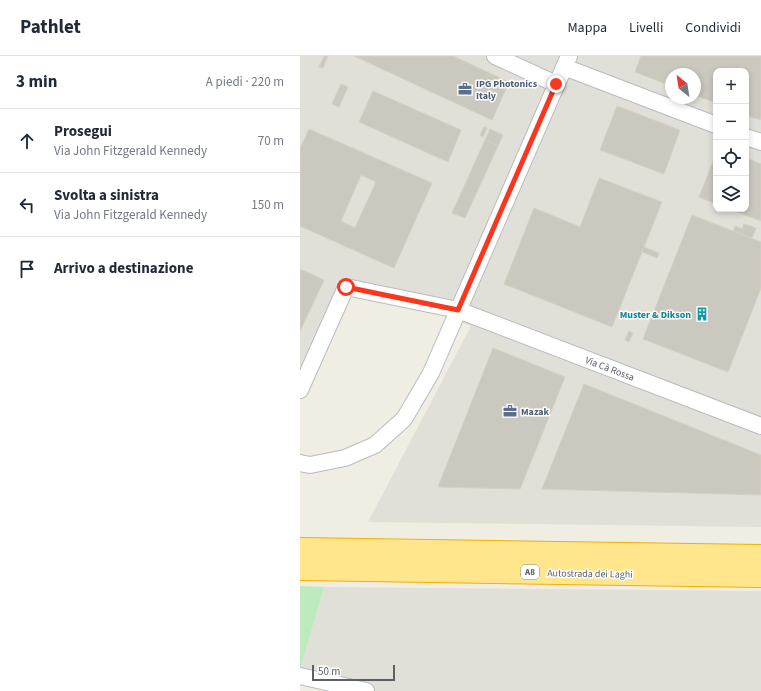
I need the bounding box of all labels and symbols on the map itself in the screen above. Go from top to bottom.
north arrow [665,68,701,104]
route end [547,75,565,93]
place label: IPG Photonics Italy [476,77,538,103]
office icon: IPG Photonics Italy [457,81,473,97]
route start [337,278,355,296]
building icon: Muster & Dikson [694,306,710,322]
place label: Muster & Dikson [620,308,691,322]
street label: Via Cà Rossa [583,353,636,385]
office icon: Mazak [502,403,518,419]
place label: Mazak [521,405,550,419]
road number: A8 [521,565,539,579]
street label: Autostrada dei Laghi [547,566,633,582]
scale bar [312,663,395,682]

